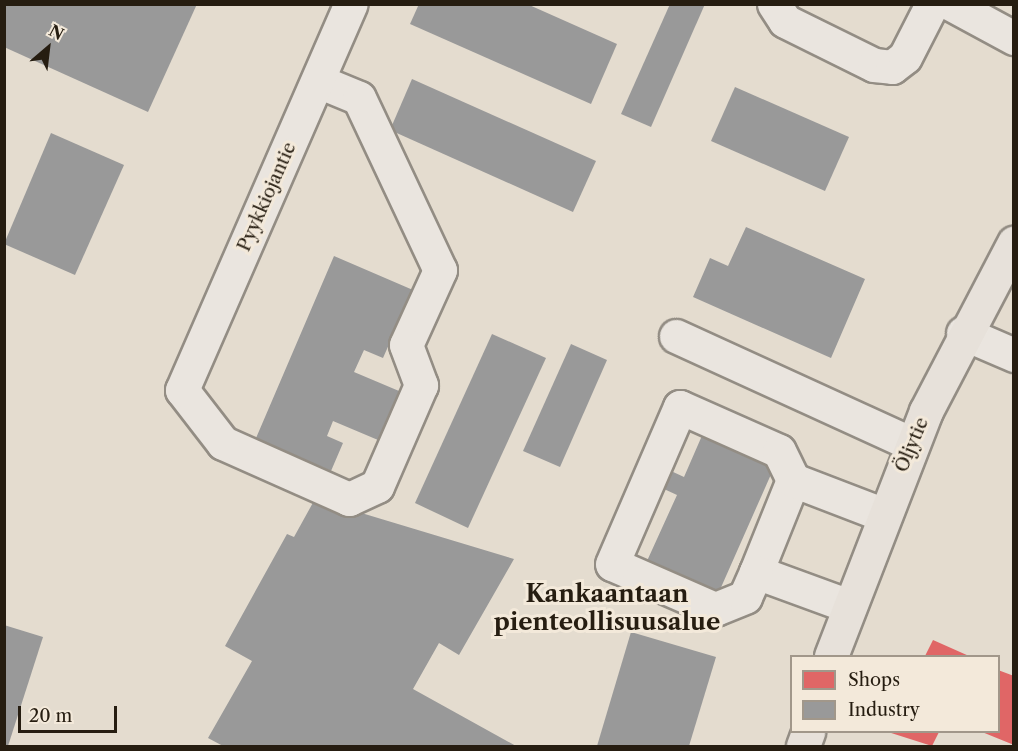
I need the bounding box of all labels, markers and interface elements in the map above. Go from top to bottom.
north arrow [18,18,78,78]
text: N [46,20,67,44]
street label: Pyykkiojantie [233,139,301,255]
street label: Öljytie [891,414,933,476]
district label: Kankaantaan pienteollisuusalue [494,580,720,636]
legend [790,655,1000,733]
text: Shops [848,669,900,691]
scale bar [21,694,120,732]
text: Industry [848,699,920,721]
text: 20 m [29,705,72,727]

